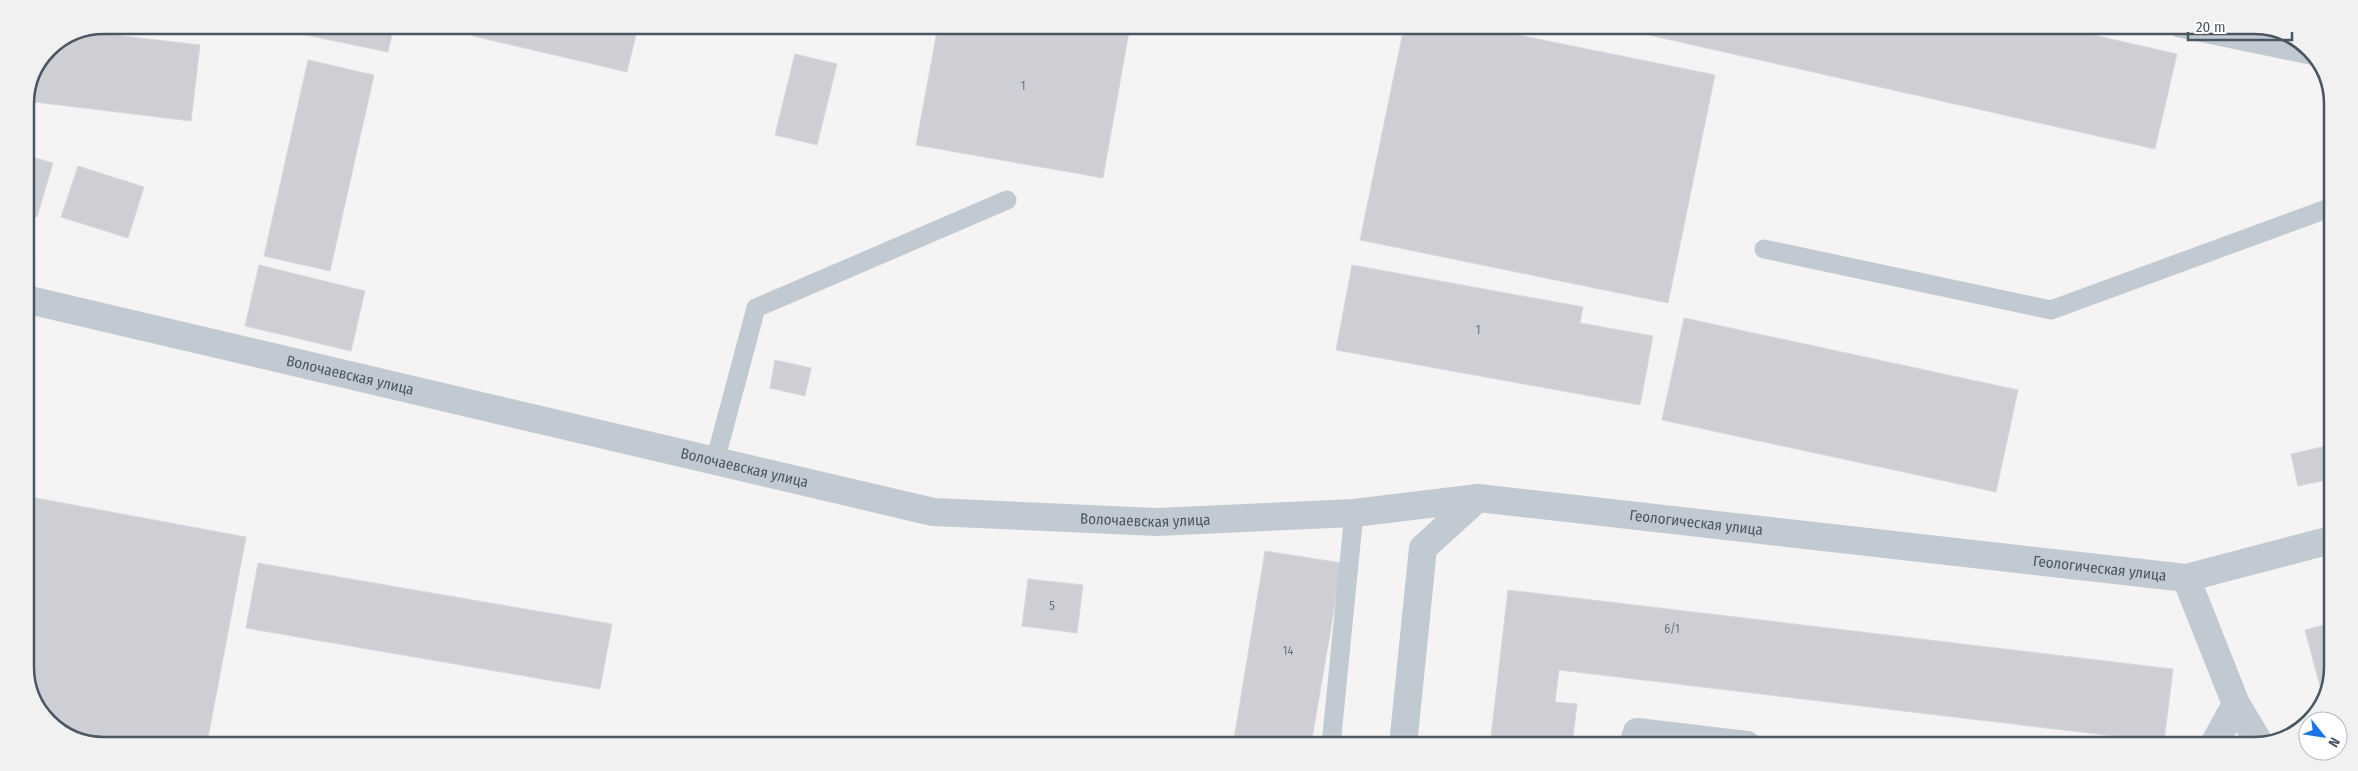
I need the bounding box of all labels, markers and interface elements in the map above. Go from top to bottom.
scale bar [2188,10,2292,42]
text: 20 m [2196,18,2226,36]
house number: 1 [1021,79,1025,93]
house number: 1 [1476,323,1480,337]
street label: Волочаевская улица [285,352,416,399]
street label: Волочаевская улица [679,444,810,491]
street label: Геологическая улица [1629,506,1764,539]
street label: Волочаевская улица [1080,510,1211,531]
street label: Геологическая улица [2032,552,2167,585]
house number: 5 [1049,599,1055,613]
house number: 6/1 [1664,622,1680,636]
house number: 14 [1283,644,1293,658]
north arrow [2298,711,2348,761]
text: N [2324,734,2343,750]

